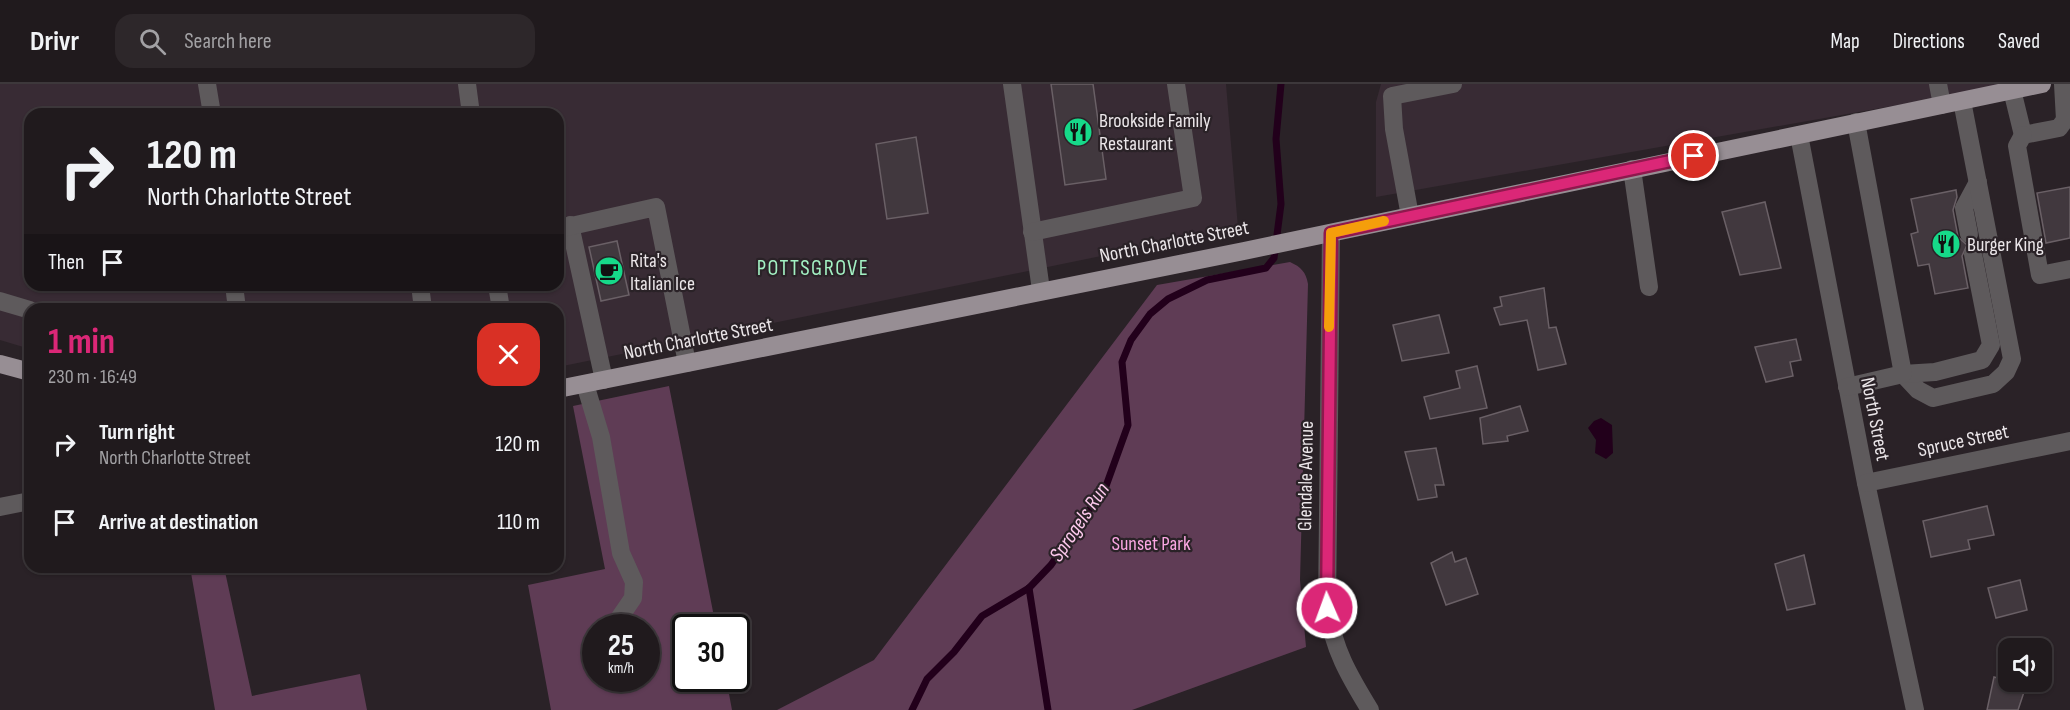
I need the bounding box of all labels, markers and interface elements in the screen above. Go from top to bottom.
search box [115,14,535,68]
text: Drivr [30,25,79,58]
icon: search [136,25,169,58]
text: Search here [184,28,272,55]
text: Map [1830,29,1860,54]
text: Directions [1893,29,1965,54]
text: Saved [1998,29,2040,54]
place label: Brookside Family Restaurant [1099,109,1211,156]
restaurant icon: Brookside Family Restaurant [1062,116,1094,148]
text: 120 m [147,130,237,181]
pin [1668,130,1719,181]
icon: right [48,132,126,210]
icon: arrive [1677,139,1710,172]
text: North Charlotte Street [147,181,352,213]
street label: North Charlotte Street [1098,216,1251,268]
restaurant icon: Burger King [1930,228,1962,260]
place label: Burger King [1967,233,2044,257]
icon: arrive [96,246,129,279]
text: Then [48,249,84,276]
place label: Rita's Italian Ice [630,249,695,296]
cafe icon: Rita's Italian Ice [593,255,625,287]
district label: POTTSGROVE [757,255,869,282]
street label: North Charlotte Street [622,313,775,365]
text: 1 min [48,321,115,364]
button: close [477,323,540,386]
text: 230 m · 16:49 [48,365,137,389]
street label: North Street [1855,375,1895,463]
text: Turn right [99,419,175,446]
street label: Spruce Street [1916,420,2011,462]
street label: Glendale Avenue [1293,421,1319,531]
icon: right [48,428,81,461]
text: 120 m [496,431,540,458]
text: North Charlotte Street [99,446,250,470]
water label: Sprogels Run [1044,478,1115,566]
icon: arrive [48,506,81,539]
text: Arrive at destination [99,509,258,536]
text: 110 m [497,509,540,536]
park label: Sunset Park [1111,532,1191,556]
position arrow [1295,576,1359,640]
speed limit sign: 30 [672,614,750,692]
text: 25 [608,628,634,664]
map controls [1998,638,2052,692]
button: sound [1998,638,2052,692]
text: km/h [608,659,634,678]

